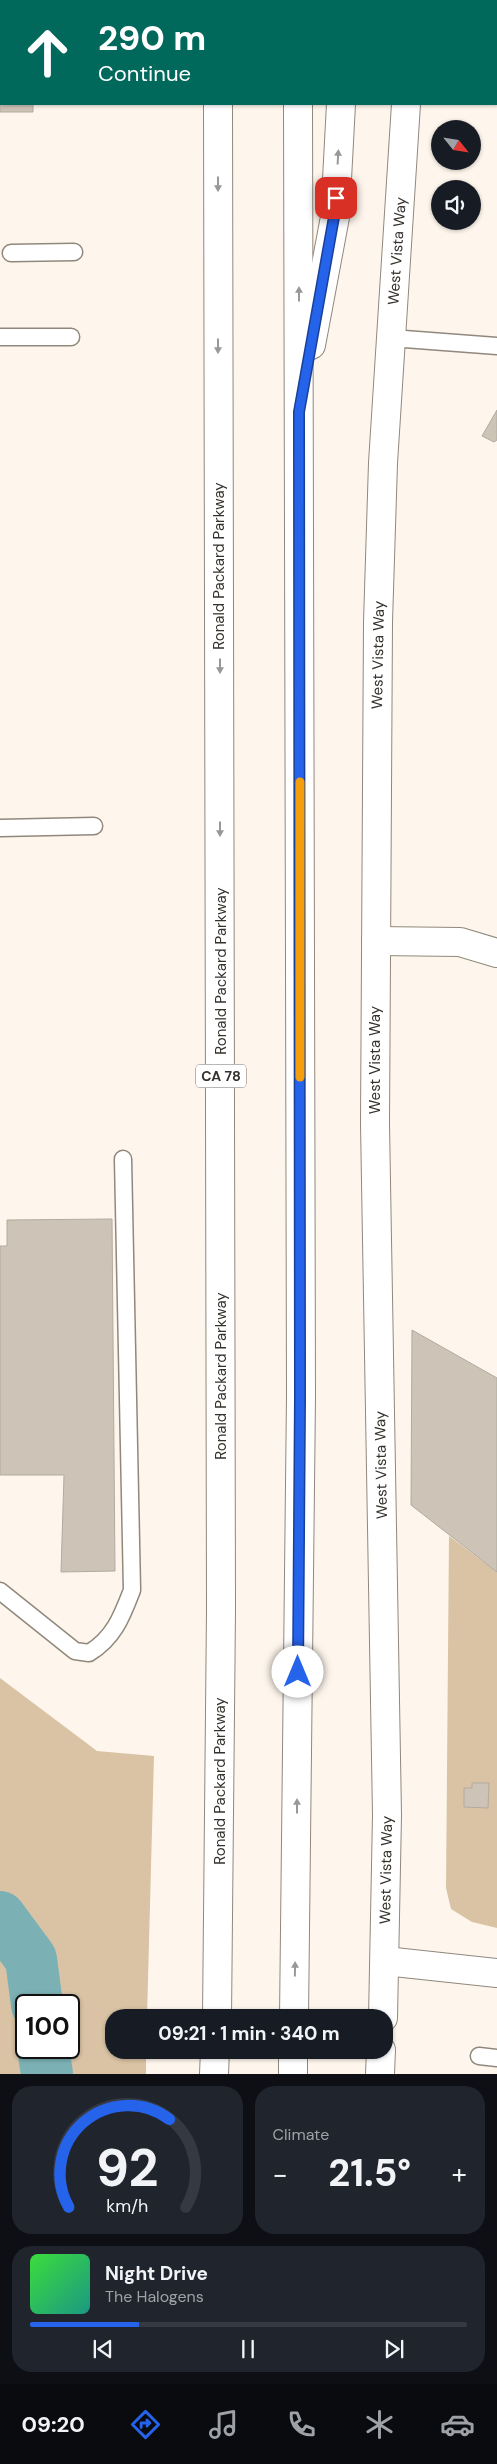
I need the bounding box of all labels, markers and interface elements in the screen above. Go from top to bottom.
text: 290 m [98,15,206,61]
icon: ahead [15,20,80,85]
text: Continue [98,59,191,88]
north arrow [431,120,481,170]
map controls [431,120,481,230]
one-way arrow [334,149,342,165]
one-way arrow [214,176,222,192]
pin [315,177,357,219]
button: sound [431,180,481,230]
icon: arrive [322,184,350,212]
street label: West Vista Way [383,196,411,306]
one-way arrow [295,285,303,301]
one-way arrow [215,338,223,354]
street label: Ronald Packard Parkway [209,482,229,650]
street label: West Vista Way [367,600,389,709]
one-way arrow [216,658,224,674]
one-way arrow [216,821,224,837]
street label: Ronald Packard Parkway [211,887,231,1055]
street label: West Vista Way [365,1005,385,1114]
road number: CA 78 [196,1064,246,1088]
street label: Ronald Packard Parkway [211,1292,231,1460]
street label: West Vista Way [370,1410,392,1519]
position arrow [271,1645,323,1697]
street label: Ronald Packard Parkway [210,1697,230,1865]
one-way arrow [293,1798,301,1814]
street label: West Vista Way [375,1815,397,1924]
one-way arrow [291,1961,299,1977]
speed limit sign: 100 [15,1994,80,2059]
text: 09:21 · 1 min · 340 m [158,2021,340,2046]
text: Climate [273,2124,329,2145]
text: 92 [96,2134,159,2202]
text: 21.5° [328,2148,411,2198]
text: − [273,2156,288,2193]
text: + [452,2156,467,2193]
text: km/h [106,2194,148,2218]
text: Night Drive [105,2261,208,2286]
text: The Halogens [105,2286,204,2307]
icon: previous [89,2335,117,2363]
icon: pause [234,2335,262,2363]
icon: next [380,2335,408,2363]
icon: directions [128,2407,163,2442]
icon: music [206,2407,241,2442]
icon: phone [284,2407,319,2442]
icon: climate [362,2407,397,2442]
icon: car [440,2407,475,2442]
text: 09:20 [22,2410,85,2439]

